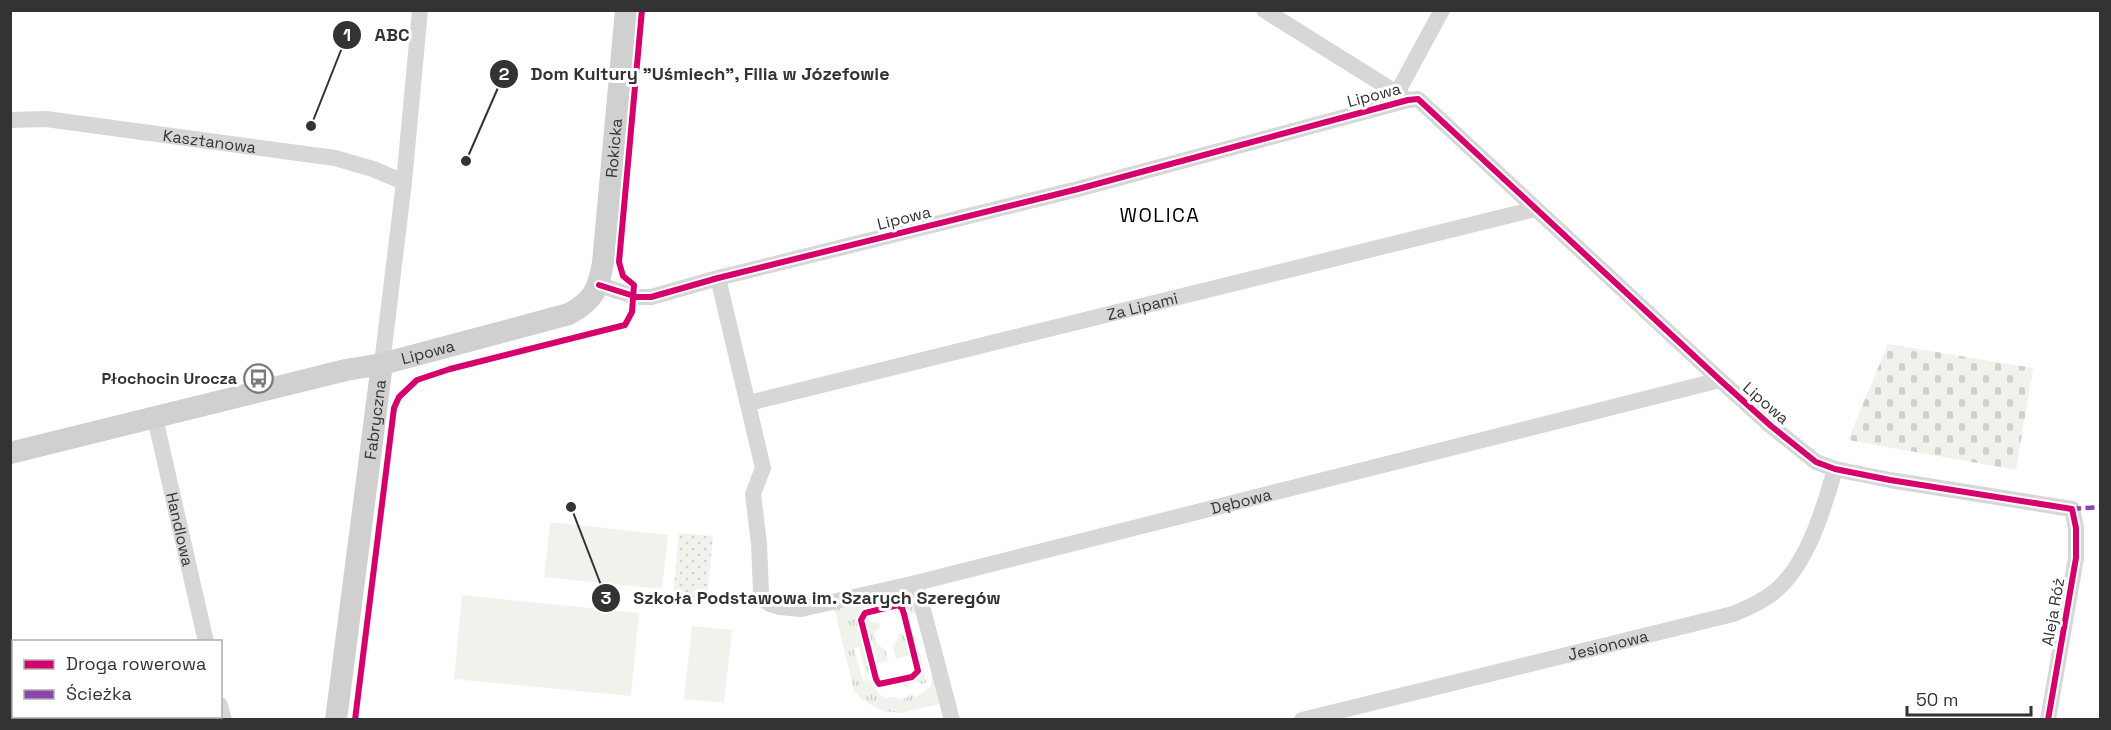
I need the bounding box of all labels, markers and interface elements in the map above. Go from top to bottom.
callout: ABC [332,17,421,53]
text: 1 [343,23,351,46]
text: ABC [375,23,409,46]
callout: Dom Kultury "Uśmiech", Filia w Józefowie [489,56,902,92]
text: 2 [499,62,510,85]
text: Dom Kultury "Uśmiech", Filia w Józefowie [530,62,890,85]
street label: Lipowa [1345,78,1403,112]
street label: Rokicka [600,117,627,179]
street label: Kasztanowa [162,124,257,158]
street label: Lipowa [875,201,933,235]
district label: WOLICA [1120,202,1200,228]
street label: Za Lipami [1105,287,1180,325]
street label: Lipowa [399,335,457,369]
bus stop icon: Płochocin Urocza [242,362,274,394]
place label: Płochocin Urocza [101,368,237,389]
street label: Lipowa [1739,377,1793,429]
street label: Fabryczna [359,378,390,461]
street label: Dębowa [1208,483,1274,519]
street label: Handlowa [162,490,199,568]
street label: Aleja Róż [2037,576,2069,648]
callout: Szkoła Podstawowa im. Szarych Szeregów [591,580,1013,616]
text: 3 [601,586,612,609]
text: Szkoła Podstawowa im. Szarych Szeregów [633,586,1001,609]
street label: Jesionowa [1565,625,1650,665]
legend [12,640,222,718]
text: Droga rowerowa [66,652,206,675]
scale bar [1907,679,2032,717]
text: Ścieżka [66,682,132,705]
text: 50 m [1916,688,1958,711]

